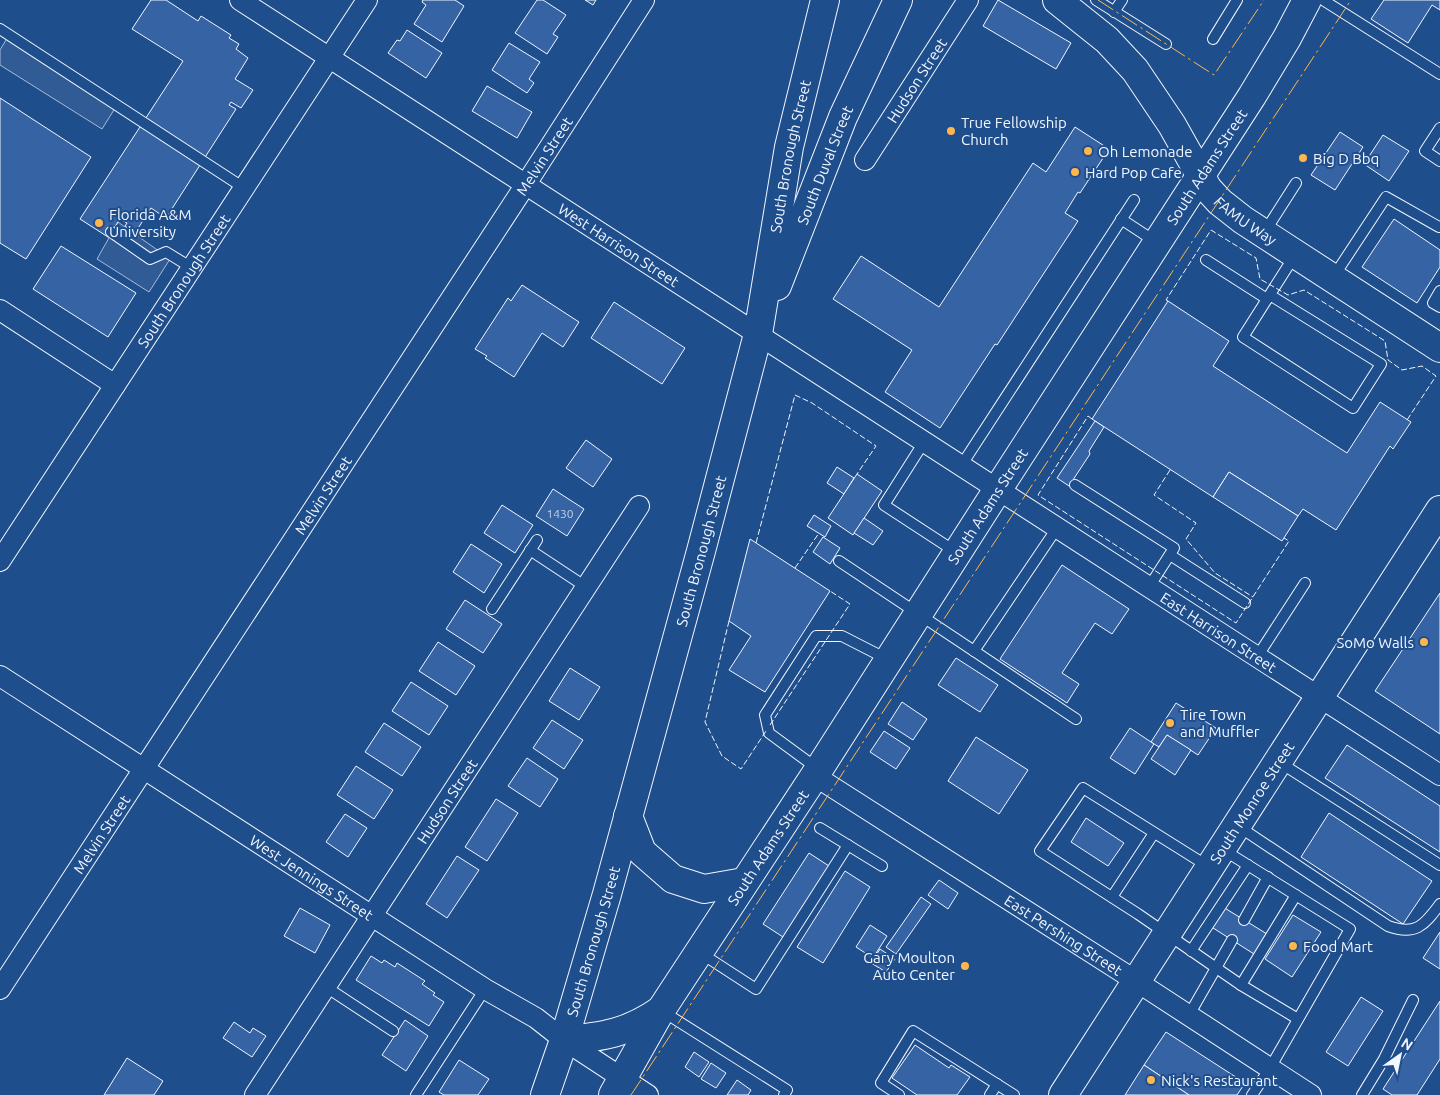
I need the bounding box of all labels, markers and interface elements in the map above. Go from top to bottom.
street label: Hudson Street [883,35,950,126]
street label: South Bronough Street [766,78,814,234]
street label: South Duval Street [793,103,856,227]
street label: South Adams Street [1163,106,1250,228]
street label: Melvin Street [512,113,576,198]
place label: True Fellowship Church [961,114,1067,148]
marker: True Fellowship Church [945,125,957,137]
place label: Oh Lemonade [1098,143,1193,160]
marker: Oh Lemonade [1082,145,1094,157]
place label: Big D Bbq [1313,150,1379,167]
marker: Big D Bbq [1297,152,1309,164]
place label: Hard Pop Cafe [1085,164,1182,181]
marker: Hard Pop Cafe [1069,166,1081,178]
street label: FAMU Way [1211,193,1280,248]
street label: West Harrison Street [555,199,682,290]
place label: Florida A&M University [109,206,191,240]
street label: South Bronough Street [134,211,233,350]
marker: Florida A&M University [93,217,105,229]
street label: South Adams Street [944,445,1031,567]
street label: Melvin Street [291,453,355,537]
street label: South Bronough Street [672,474,729,628]
house number: 1430 [546,507,574,520]
street label: East Harrison Street [1158,588,1280,676]
place label: SoMo Walls [1336,634,1414,651]
marker: SoMo Walls [1418,636,1430,648]
place label: Tire Town and Muffler [1180,706,1260,740]
marker: Tire Town and Muffler [1164,717,1176,729]
street label: South Monroe Street [1206,738,1297,867]
street label: Hudson Street [413,756,480,846]
street label: South Adams Street [724,787,812,908]
street label: Melvin Street [69,792,133,877]
street label: West Jennings Street [247,831,377,923]
street label: South Bronough Street [563,864,623,1018]
street label: East Pershing Street [1002,891,1126,979]
place label: Food Mart [1303,938,1373,955]
marker: Food Mart [1287,940,1299,952]
place label: Gary Moulton Auto Center [863,949,955,983]
marker: Gary Moulton Auto Center [959,960,971,972]
north arrow [1375,1030,1425,1080]
text: N [1398,1035,1416,1054]
place label: Nick's Restaurant [1161,1072,1278,1089]
marker: Nick's Restaurant [1145,1074,1157,1086]

